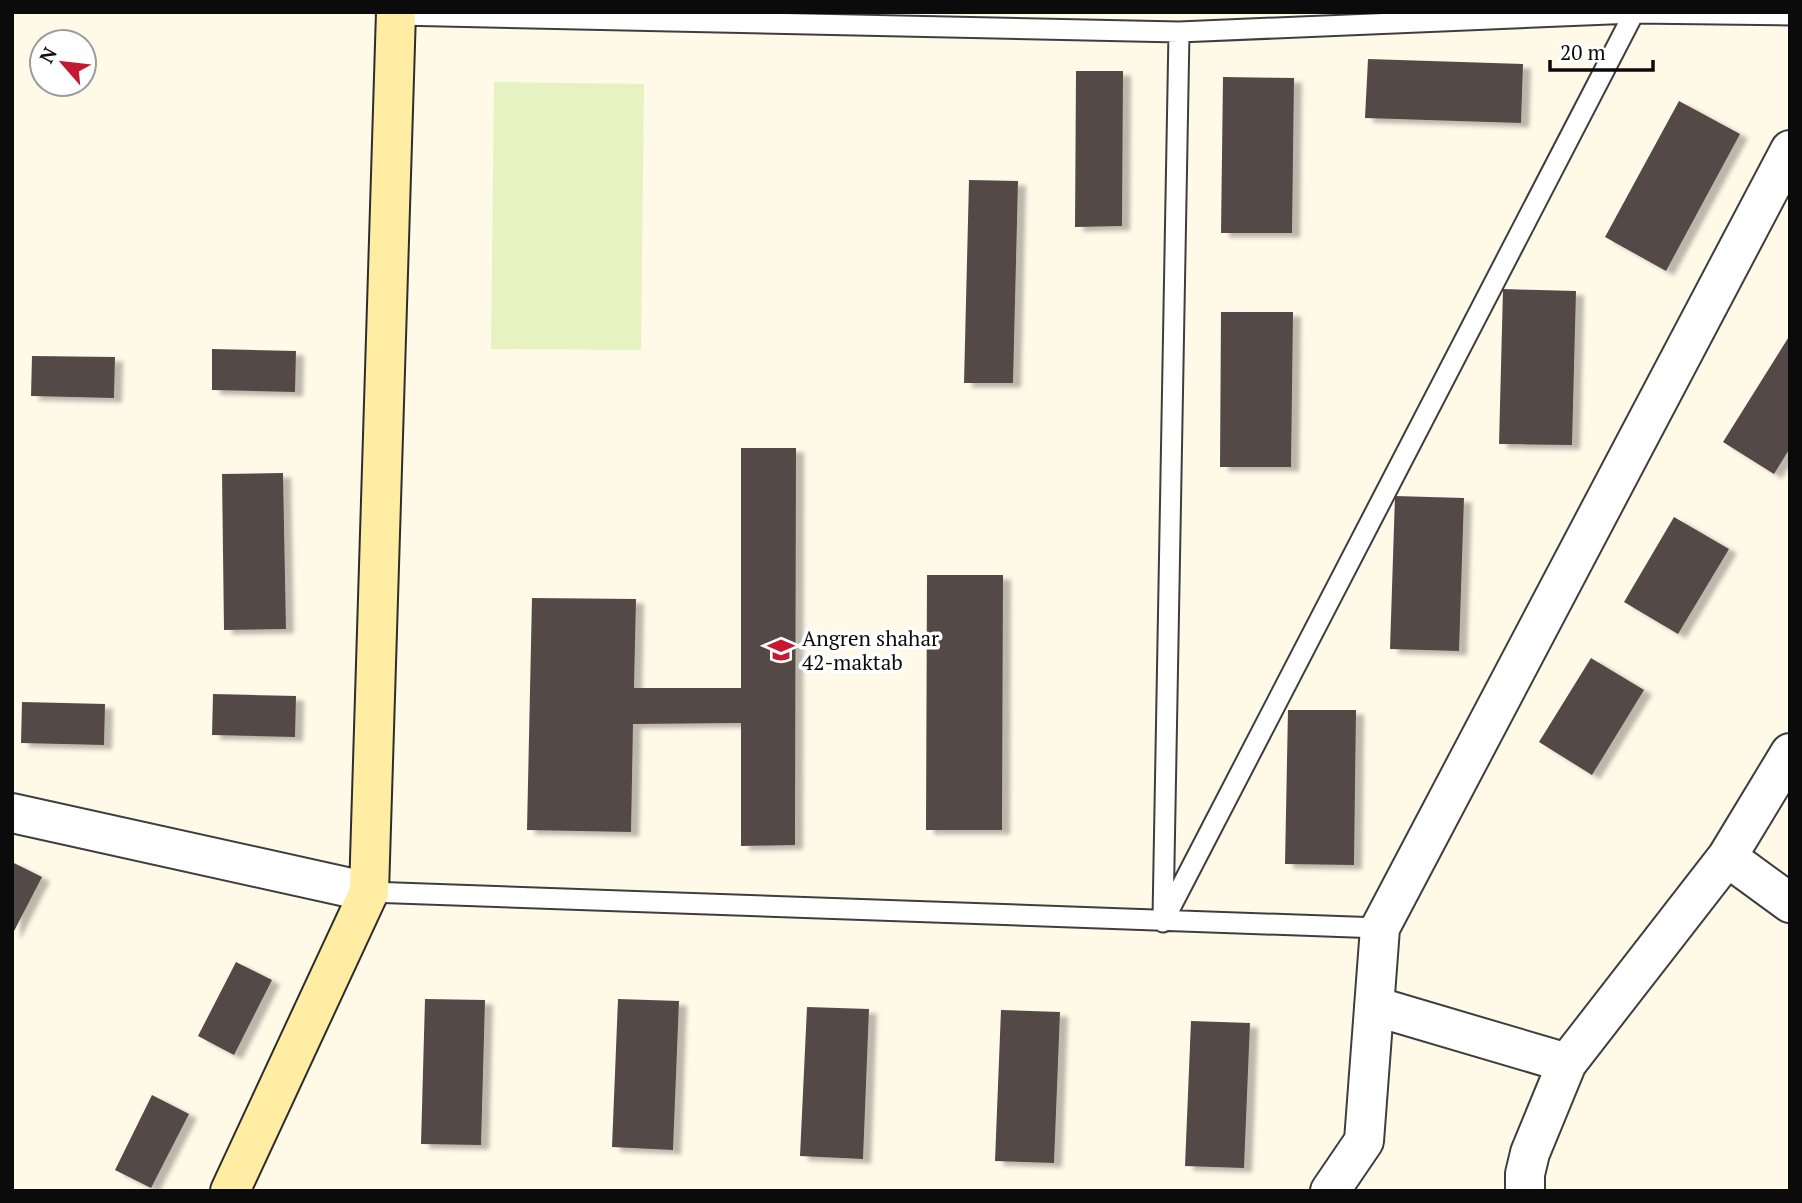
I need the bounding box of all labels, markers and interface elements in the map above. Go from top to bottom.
north arrow [28,28,98,98]
scale bar [1550,28,1653,72]
text: 20 m [1560,38,1606,66]
text: N [33,42,62,67]
place label: Angren shahar 42-maktab [802,624,939,676]
school or university icon: Angren shahar 42-maktab [766,635,796,665]

